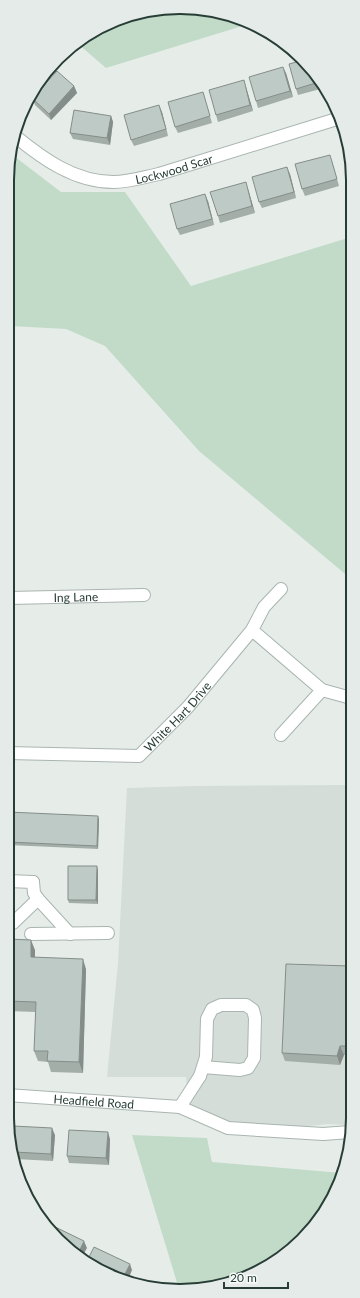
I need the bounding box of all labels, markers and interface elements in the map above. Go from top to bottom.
street label: Lockwood Scar [134,150,215,187]
street label: Ing Lane [54,589,98,605]
street label: White Hart Drive [140,678,214,755]
street label: Headfield Road [53,1091,134,1111]
scale bar [224,1264,288,1290]
text: 20 m [230,1270,257,1285]

